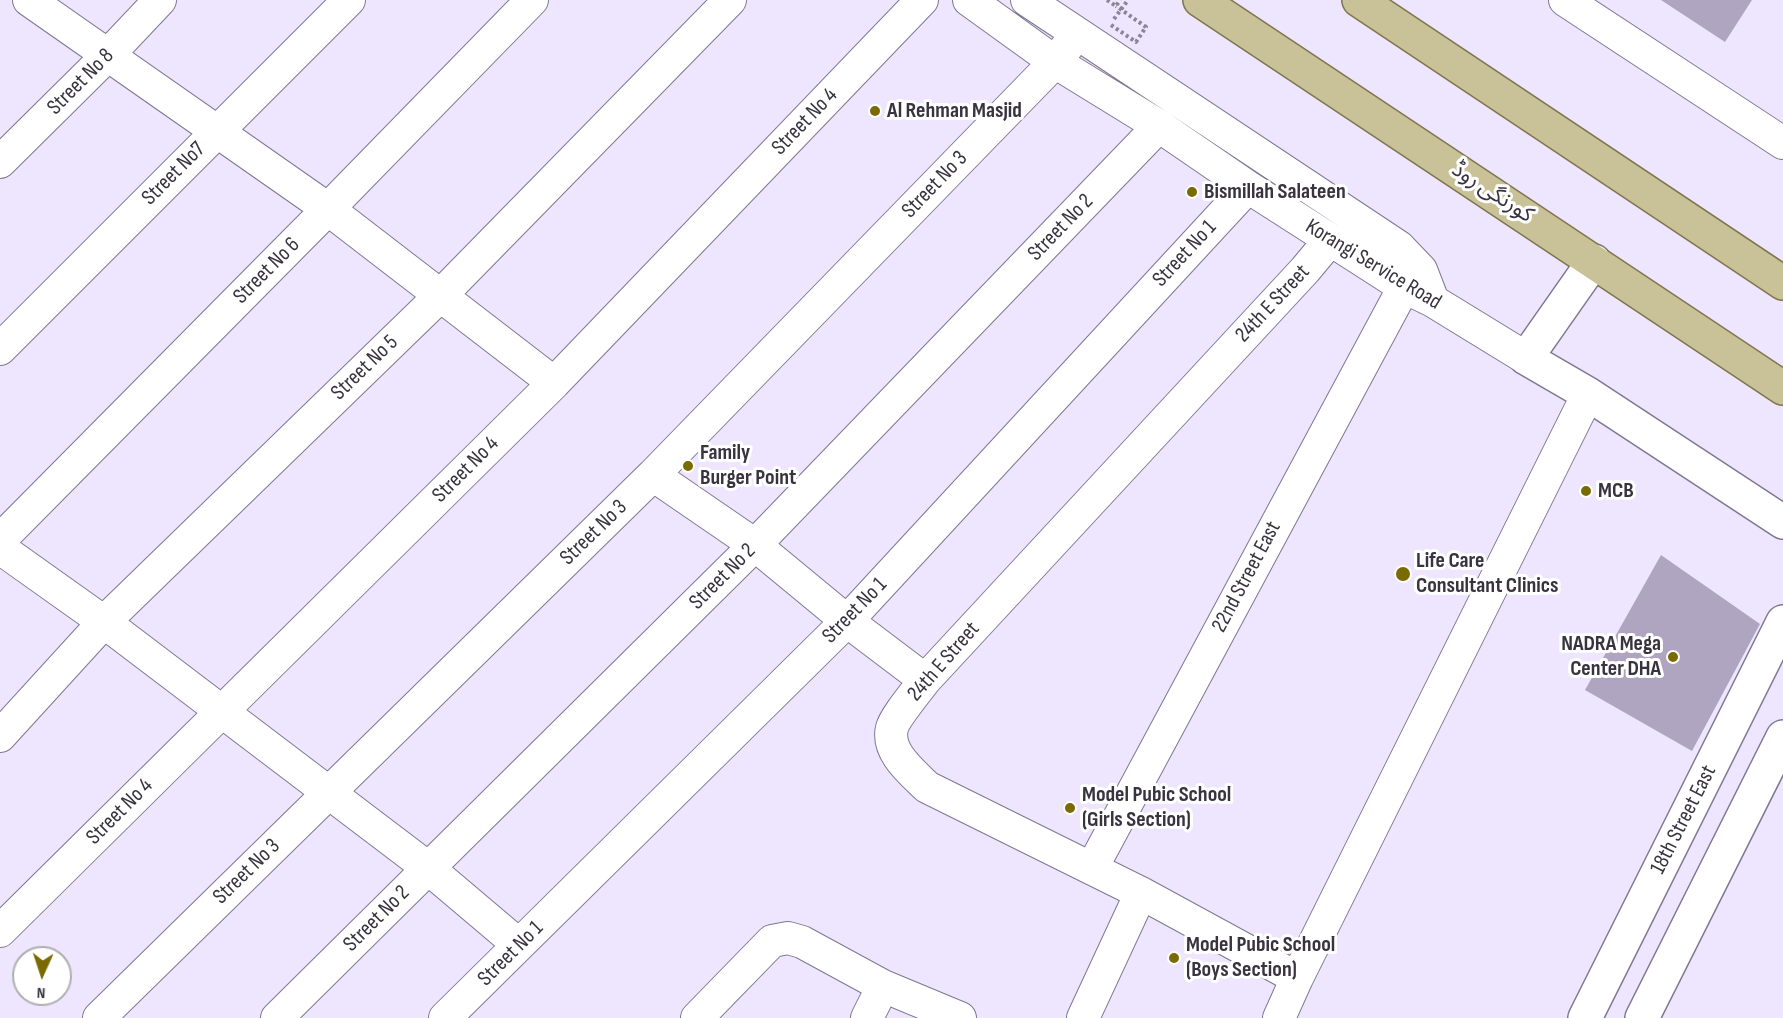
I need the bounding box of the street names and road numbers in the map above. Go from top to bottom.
street label: Street No 8 [42,43,120,121]
street label: Street No 4 [767,83,843,161]
street label: Street No7 [137,137,211,211]
street label: Street No 3 [897,146,973,224]
street label: کورنگی روڈ [1446,157,1538,229]
street label: Street No 2 [1023,189,1099,267]
street label: Korangi Service Road [1300,214,1446,316]
street label: Street No 1 [1148,215,1222,293]
street label: Street No 6 [228,232,306,310]
street label: 24th E Street [1230,260,1316,348]
street label: Street No 5 [326,330,404,406]
street label: Street No 4 [427,431,505,509]
street label: Street No 3 [555,495,633,571]
street label: 22nd Street East [1207,517,1287,637]
street label: Street No 2 [684,538,762,616]
street label: Street No 1 [817,573,893,649]
street label: 24th E Street [902,617,986,707]
street label: 18th Street East [1645,761,1723,879]
street label: Street No 4 [81,773,159,851]
street label: Street No 3 [208,834,286,910]
street label: Street No 2 [338,880,416,958]
street label: Street No 1 [473,916,549,992]

